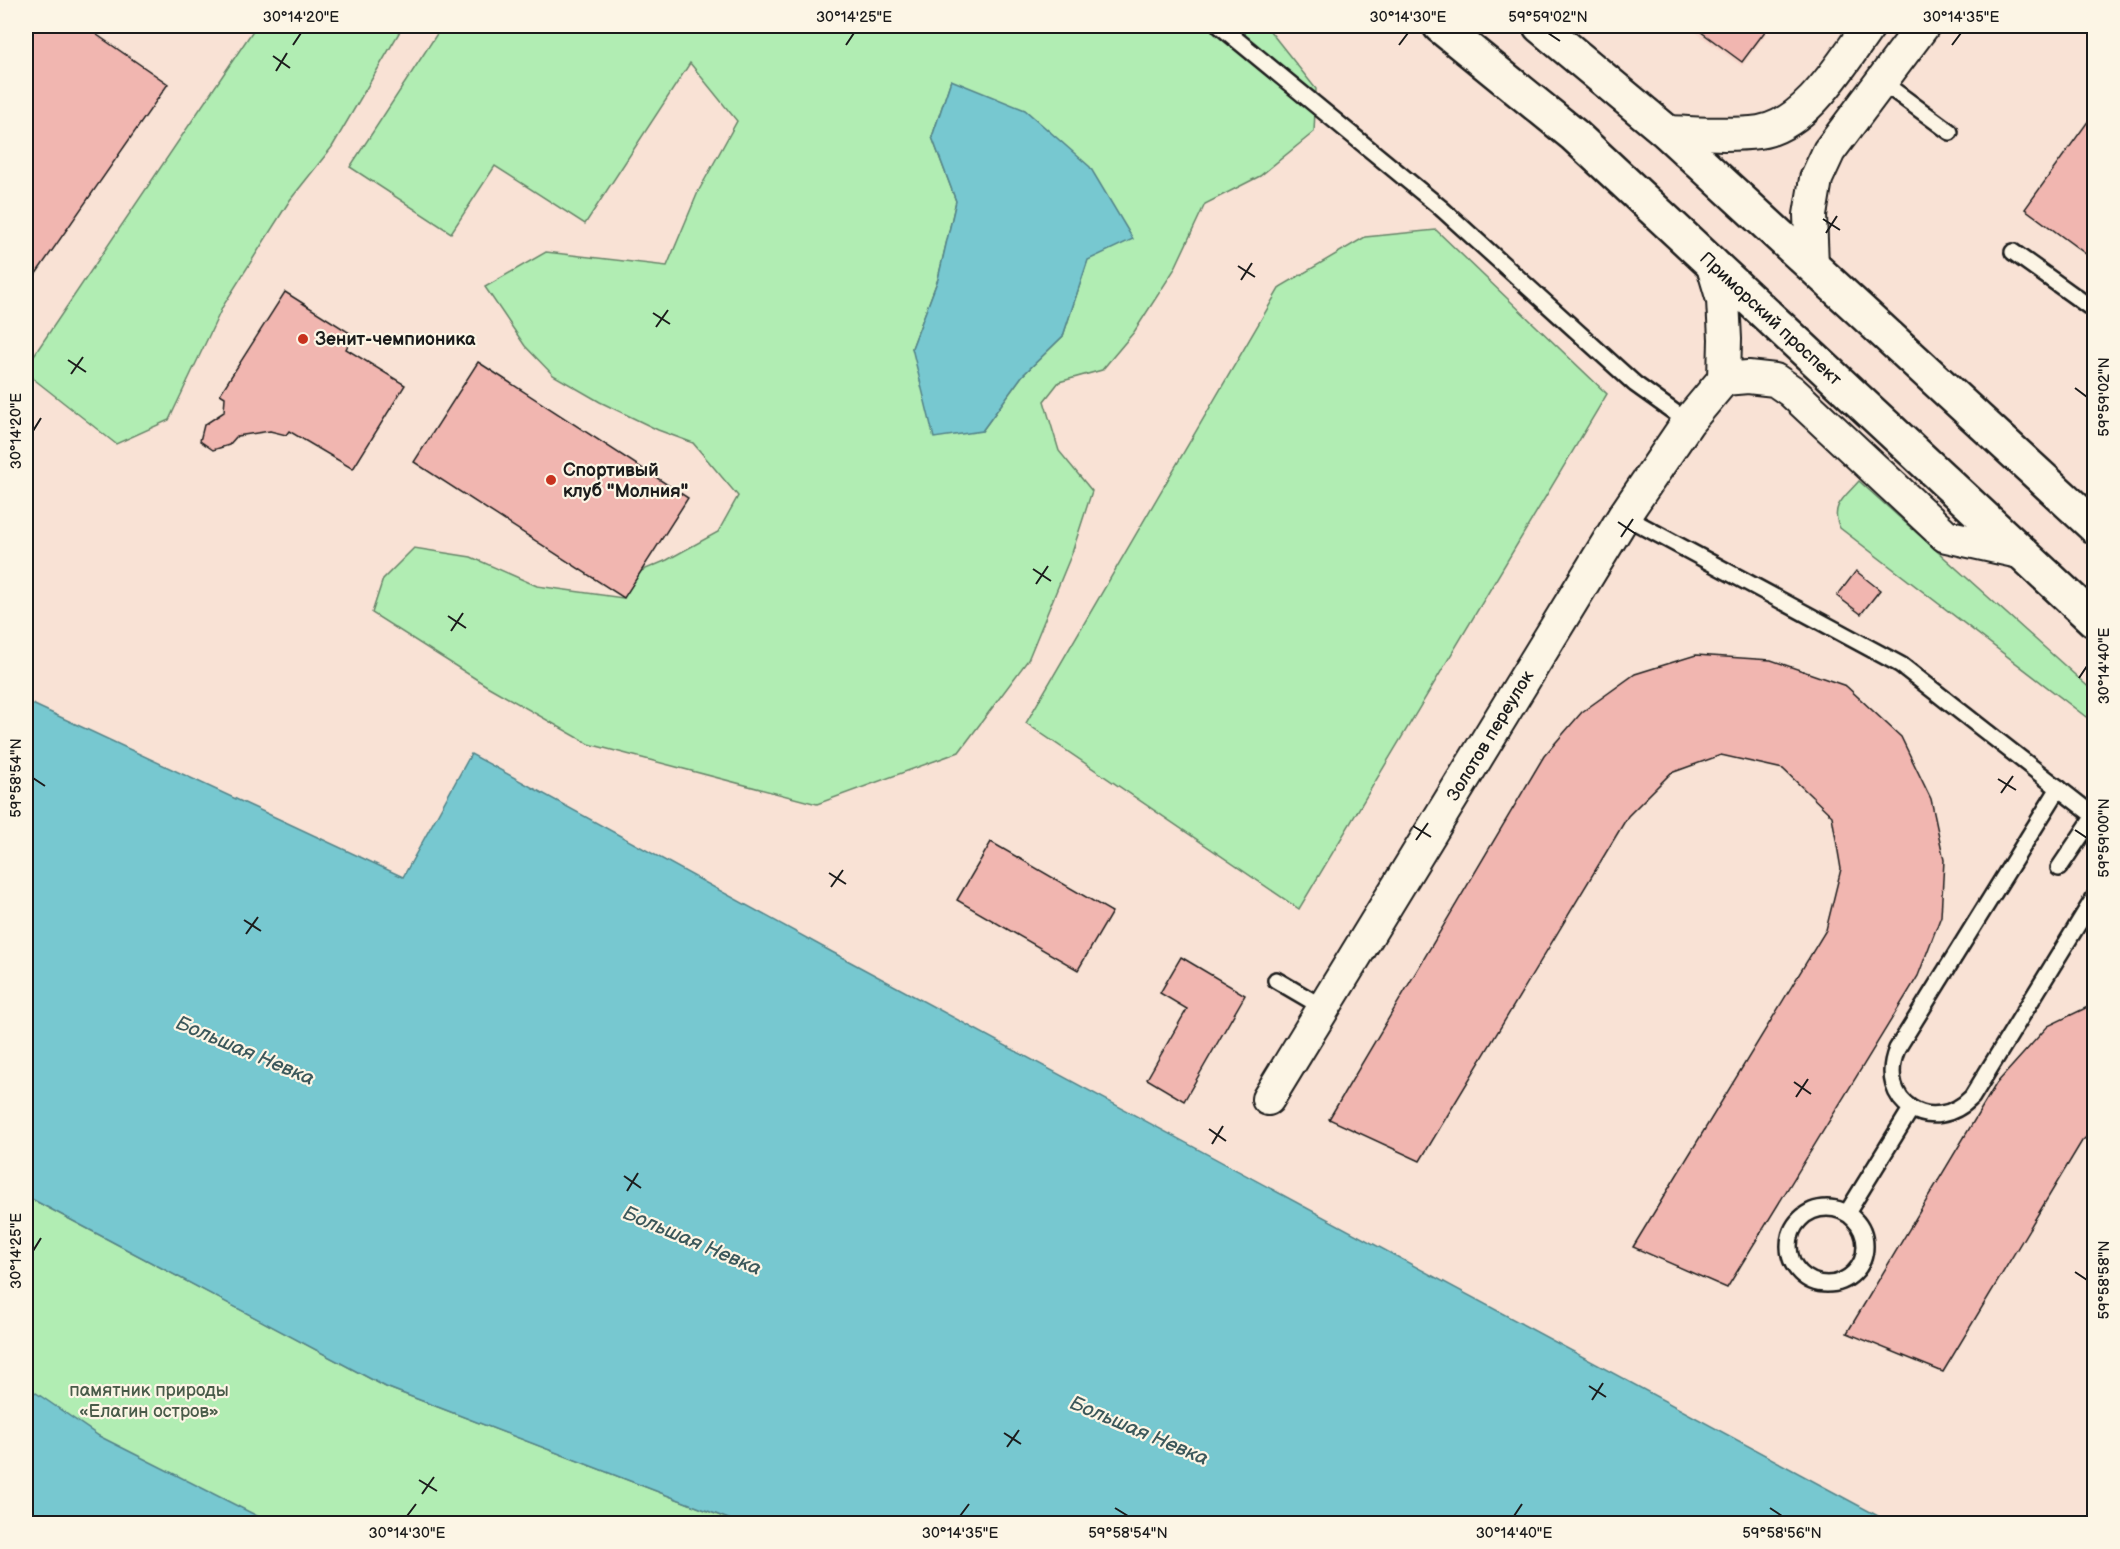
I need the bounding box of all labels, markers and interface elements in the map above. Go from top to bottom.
text: 30°14'20"E [263,8,339,27]
text: 30°14'25"E [816,8,892,27]
text: 30°14'30"E [1370,8,1447,27]
text: 59°59'02"N [1508,8,1588,27]
text: 30°14'35"E [1923,8,1999,27]
street label: Приморский проспект [1696,248,1847,390]
place label: Зенит-чемпионика [315,329,476,350]
marker: Зенит-чемпионика [296,332,310,346]
text: 59°59'02"N [2095,357,2114,437]
text: 30°14'20"E [7,393,26,469]
place label: Спортивый клуб "Молния" [563,460,688,502]
marker: Спортивый клуб "Молния" [544,473,558,487]
text: 30°14'40"E [2095,628,2114,704]
street label: Золотов переулок [1442,666,1538,804]
text: 59°58'54"N [7,738,26,818]
text: 59°59'00"N [2095,798,2114,878]
water label: Большая Невка [172,1011,318,1091]
water label: Большая Невка [619,1201,765,1281]
text: 30°14'25"E [7,1213,26,1289]
text: 59°58'58"N [2095,1240,2114,1320]
park label: памятник природы «Елагин остров» [69,1380,229,1422]
water label: Большая Невка [1066,1391,1212,1471]
text: 30°14'30"E [369,1524,446,1543]
text: 30°14'35"E [922,1524,998,1543]
text: 59°58'54"N [1088,1524,1168,1543]
text: 30°14'40"E [1476,1524,1552,1543]
text: 59°58'56"N [1742,1524,1822,1543]

